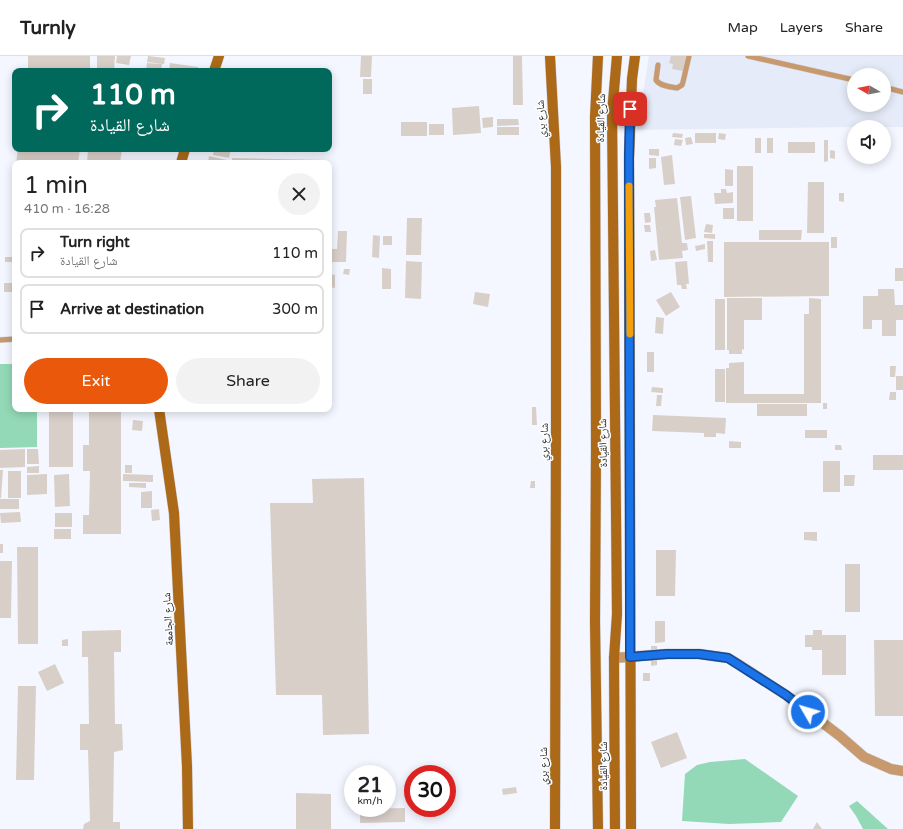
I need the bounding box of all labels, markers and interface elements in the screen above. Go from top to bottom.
text: Turnly [20,17,76,39]
text: Map [728,19,758,36]
text: Layers [780,19,823,36]
text: Share [845,19,883,36]
north arrow [847,68,891,112]
map controls [847,68,891,164]
text: 110 m [90,78,176,112]
icon: right [24,84,76,136]
pin [613,92,647,126]
street label: شارع القيادة [594,93,608,143]
icon: arrive [619,98,641,120]
street label: شارع بري [534,100,550,138]
text: شارع القيادة [90,114,170,136]
button: sound [847,120,891,164]
text: 1 min [24,171,88,200]
button: close [278,173,320,215]
text: 410 m · 16:28 [24,201,110,217]
text: Turn right [60,233,130,251]
icon: right [26,242,48,264]
text: 110 m [272,244,318,262]
text: شارع القيادة [60,253,118,269]
icon: arrive [26,298,48,320]
text: Arrive at destination [60,300,204,318]
text: 300 m [272,300,318,318]
button: Exit [24,358,168,404]
button: Share [176,358,320,404]
street label: شارع القيادة [596,419,610,467]
street label: شارع بري [537,423,553,461]
street label: شارع الجامعة [160,592,176,646]
position arrow [787,691,829,733]
street label: شارع القيادة [597,742,610,790]
street label: شارع بري [537,747,551,785]
speed limit sign: 30 [404,765,456,817]
text: 21 [357,774,383,798]
text: km/h [357,795,383,807]

